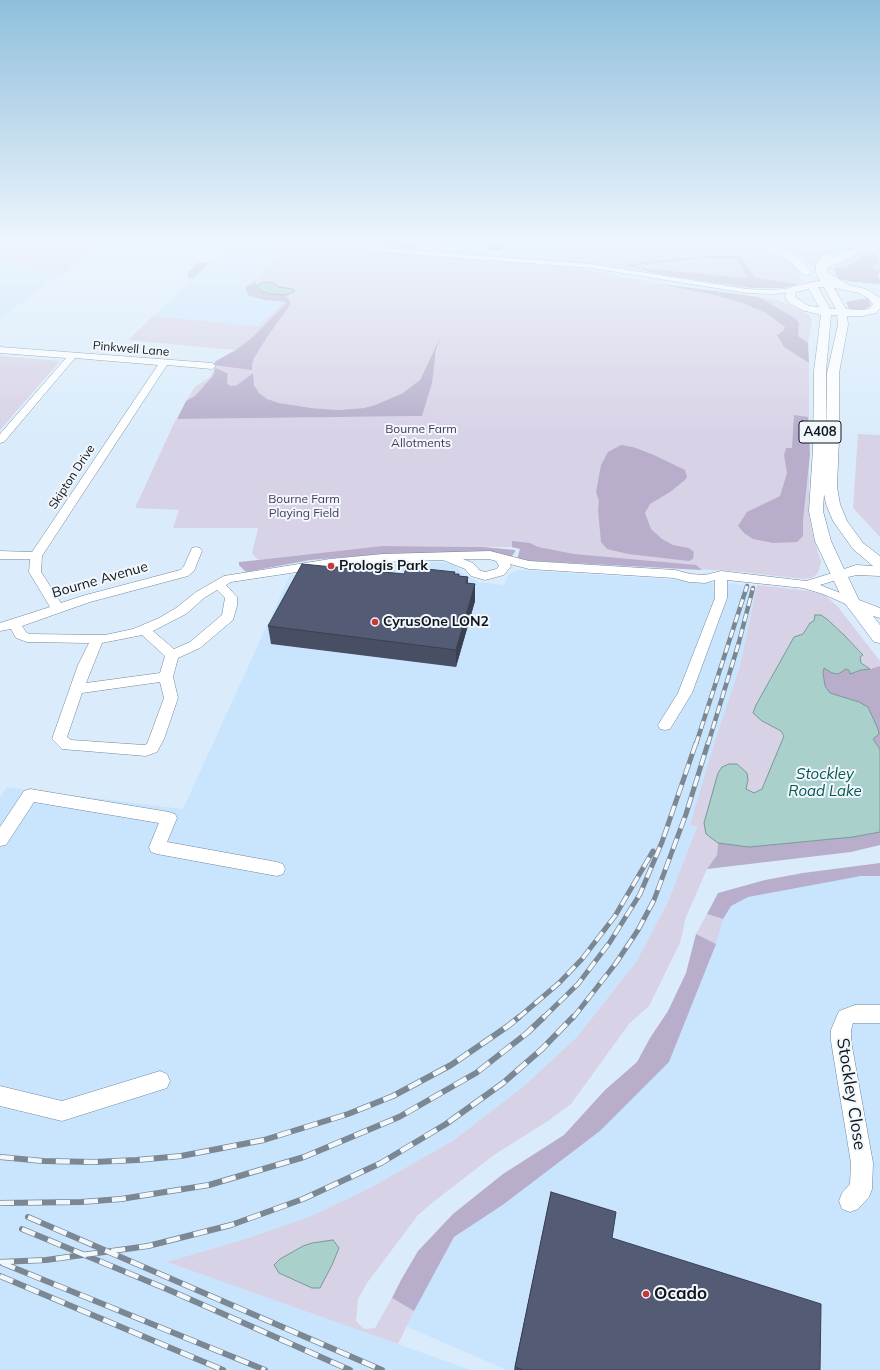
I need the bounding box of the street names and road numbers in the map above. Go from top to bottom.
street label: Pinkwell Lane [92,338,170,360]
road number: A408 [799,421,841,443]
street label: Skipton Drive [46,442,98,512]
street label: Bourne Avenue [50,558,150,602]
street label: Stockley Close [832,1037,870,1151]

